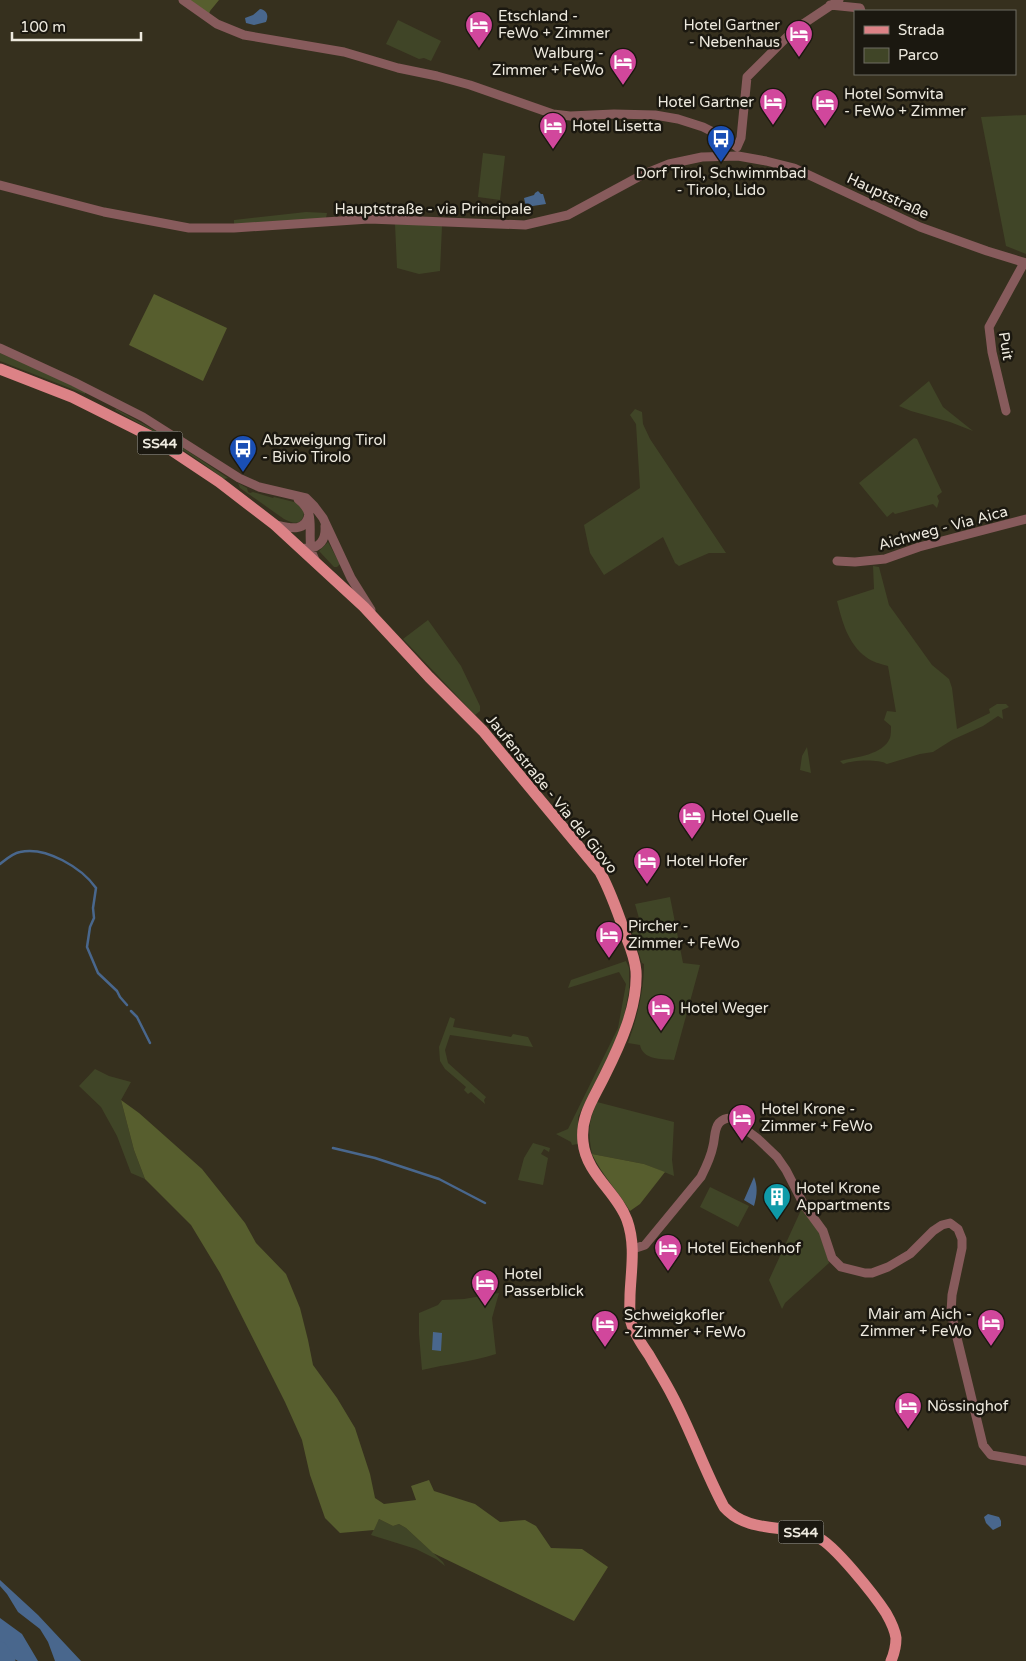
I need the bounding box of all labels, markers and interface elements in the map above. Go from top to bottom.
place label: Etschland - FeWo + Zimmer [498,7,610,42]
scale bar [12,10,141,42]
hotel icon: Etschland - FeWo + Zimmer [464,10,494,49]
legend [854,10,1016,75]
place label: Hotel Gartner - Nebenhaus [683,16,780,51]
text: 100 m [20,18,66,36]
hotel icon: Hotel Gartner - Nebenhaus [784,19,814,58]
text: Strada [898,21,945,39]
place label: Walburg - Zimmer + FeWo [492,44,604,79]
text: Parco [898,46,939,64]
hotel icon: Walburg - Zimmer + FeWo [608,47,638,86]
place label: Hotel Somvita - FeWo + Zimmer [844,85,966,120]
hotel icon: Hotel Gartner [758,87,788,126]
hotel icon: Hotel Somvita - FeWo + Zimmer [810,88,840,127]
place label: Hotel Gartner [657,93,754,111]
hotel icon: Hotel Lisetta [538,111,568,150]
place label: Hotel Lisetta [572,117,662,135]
bus stop icon: Dorf Tirol, Schwimmbad - Tirolo, Lido [706,124,736,163]
place label: Dorf Tirol, Schwimmbad - Tirolo, Lido [635,164,807,199]
street label: Hauptstraße [844,169,932,223]
street label: Hauptstraße - via Principale [335,200,531,218]
street label: Puit [995,330,1017,362]
place label: Abzweigung Tirol - Bivio Tirolo [262,431,386,466]
road number: SS44 [138,432,182,454]
bus stop icon: Abzweigung Tirol - Bivio Tirolo [228,434,258,473]
street label: Aichweg - Via Aica [876,502,1010,554]
street label: Jaufenstraße - Via del Giovo [482,711,622,877]
hotel icon: Hotel Quelle [677,801,707,840]
place label: Hotel Quelle [711,807,799,825]
hotel icon: Hotel Hofer [632,846,662,885]
place label: Hotel Hofer [666,852,748,870]
place label: Pircher - Zimmer + FeWo [628,917,740,952]
hotel icon: Pircher - Zimmer + FeWo [594,920,624,959]
hotel icon: Hotel Weger [646,993,676,1032]
place label: Hotel Weger [680,999,769,1017]
place label: Hotel Krone - Zimmer + FeWo [761,1100,873,1135]
hotel icon: Hotel Krone - Zimmer + FeWo [727,1103,757,1142]
place label: Hotel Krone Appartments [796,1179,890,1214]
building icon: Hotel Krone Appartments [762,1182,792,1221]
hotel icon: Hotel Eichenhof [653,1233,683,1272]
place label: Hotel Eichenhof [687,1239,801,1257]
place label: Hotel Passerblick [504,1265,584,1300]
hotel icon: Hotel Passerblick [470,1268,500,1307]
place label: Mair am Aich - Zimmer + FeWo [860,1305,972,1340]
place label: Schweigkofler - Zimmer + FeWo [624,1306,746,1341]
hotel icon: Mair am Aich - Zimmer + FeWo [976,1308,1006,1347]
hotel icon: Schweigkofler - Zimmer + FeWo [590,1309,620,1348]
hotel icon: Nössinghof [893,1391,923,1430]
place label: Nössinghof [927,1397,1009,1415]
road number: SS44 [778,1520,824,1544]

